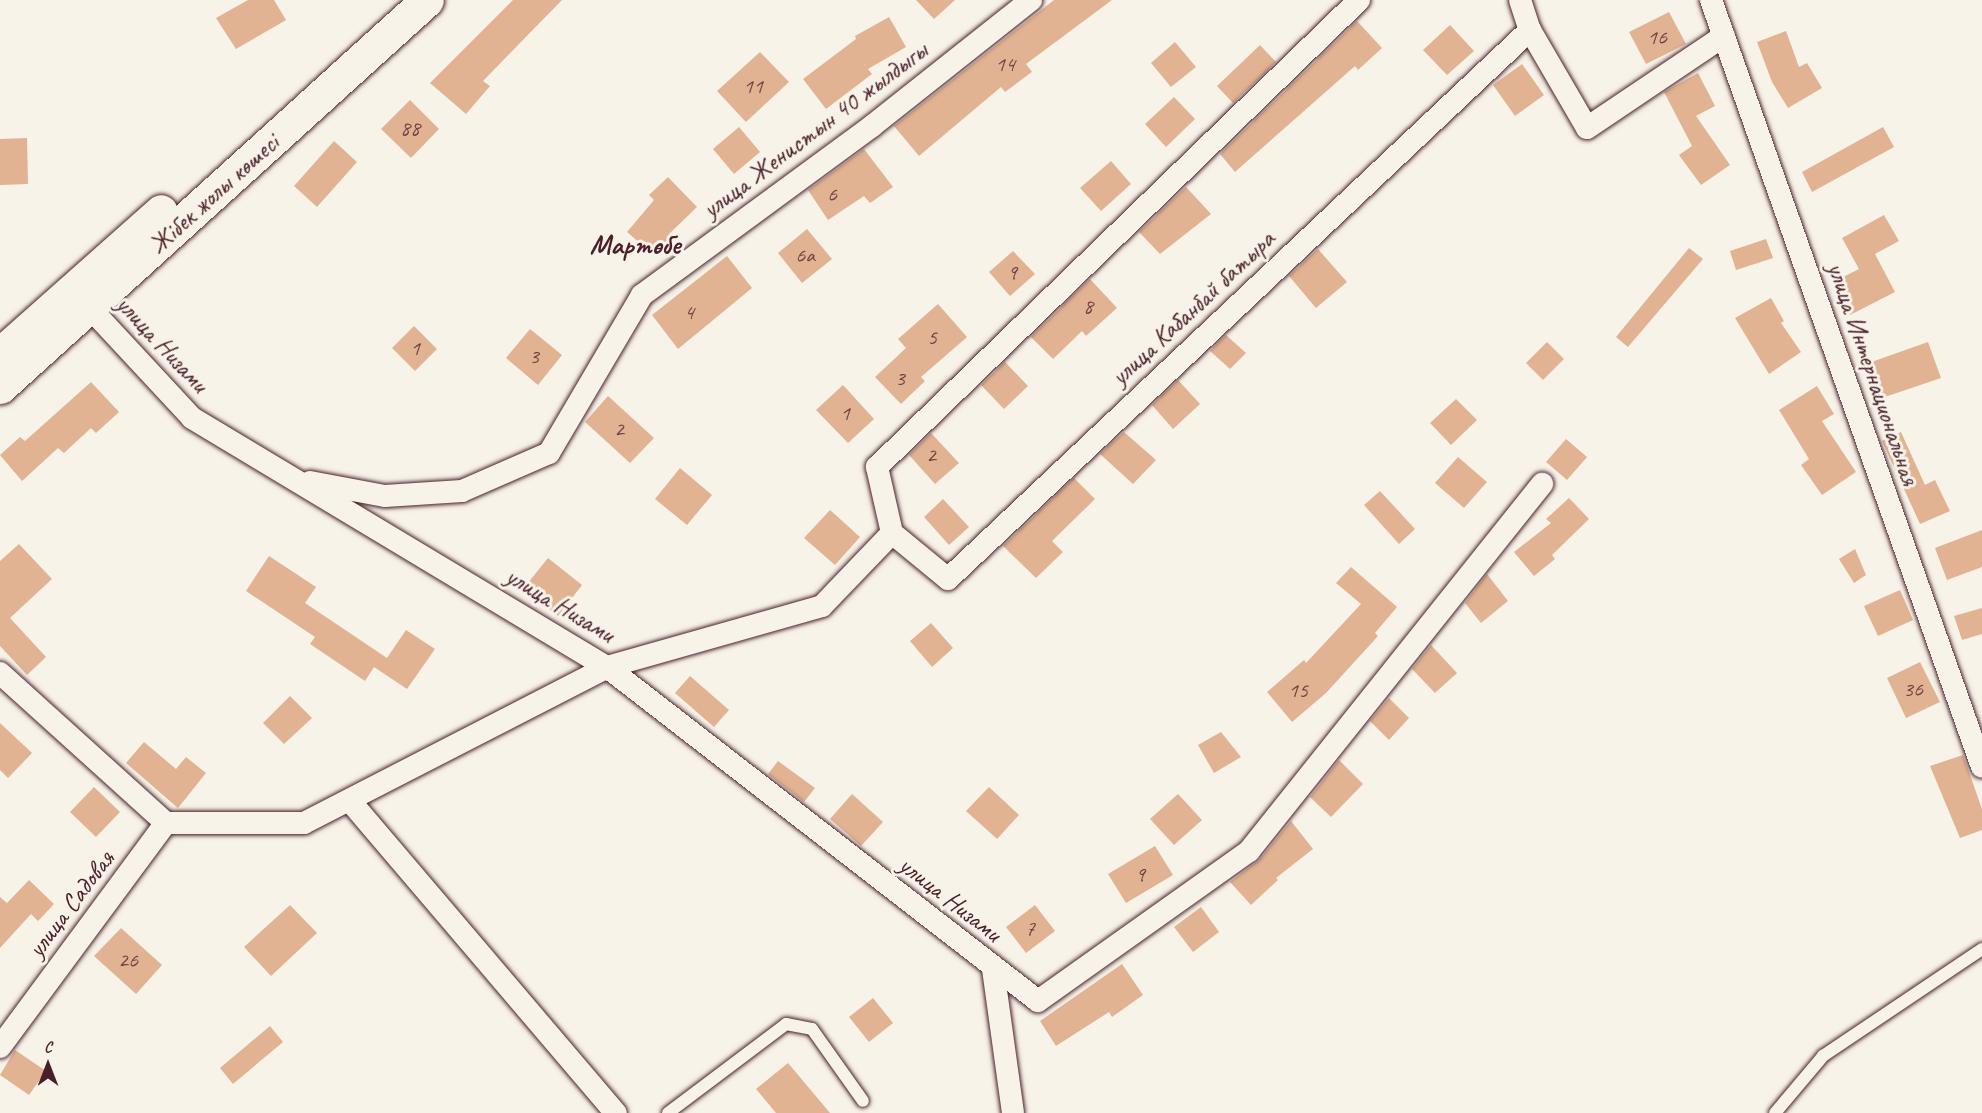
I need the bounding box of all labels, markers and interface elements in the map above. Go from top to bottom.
house number: 16 [1647,25,1667,51]
street label: улица Женистын 40 жылдыгы [697,36,933,224]
house number: 14 [995,52,1015,78]
house number: 11 [743,74,763,100]
house number: 88 [400,116,420,142]
street label: Жібек жолы көшесі [142,127,286,261]
house number: 6 [827,182,837,208]
street label: улица Кабанбай батыра [1104,224,1282,392]
district label: Мартөбе [590,228,680,262]
house number: 6а [795,243,815,269]
street label: улица Интернациональная [1820,258,1926,490]
house number: 9 [1007,260,1017,286]
street label: улица Низами [109,289,215,399]
house number: 8 [1083,294,1093,320]
house number: 4 [684,300,694,326]
house number: 5 [927,325,937,351]
house number: 1 [410,336,420,362]
house number: 3 [529,344,539,370]
house number: 3 [895,366,905,392]
house number: 1 [840,401,850,427]
house number: 2 [614,417,624,443]
house number: 2 [926,443,936,469]
street label: улица Низами [500,560,620,650]
house number: 36 [1903,677,1923,703]
house number: 15 [1288,678,1308,704]
street label: улица Садовая [21,844,121,964]
street label: улица Низами [892,849,1008,949]
house number: 9 [1135,862,1145,888]
house number: 7 [1025,916,1035,942]
house number: 26 [118,948,138,974]
north arrow [18,1035,78,1095]
text: С [44,1037,52,1057]

